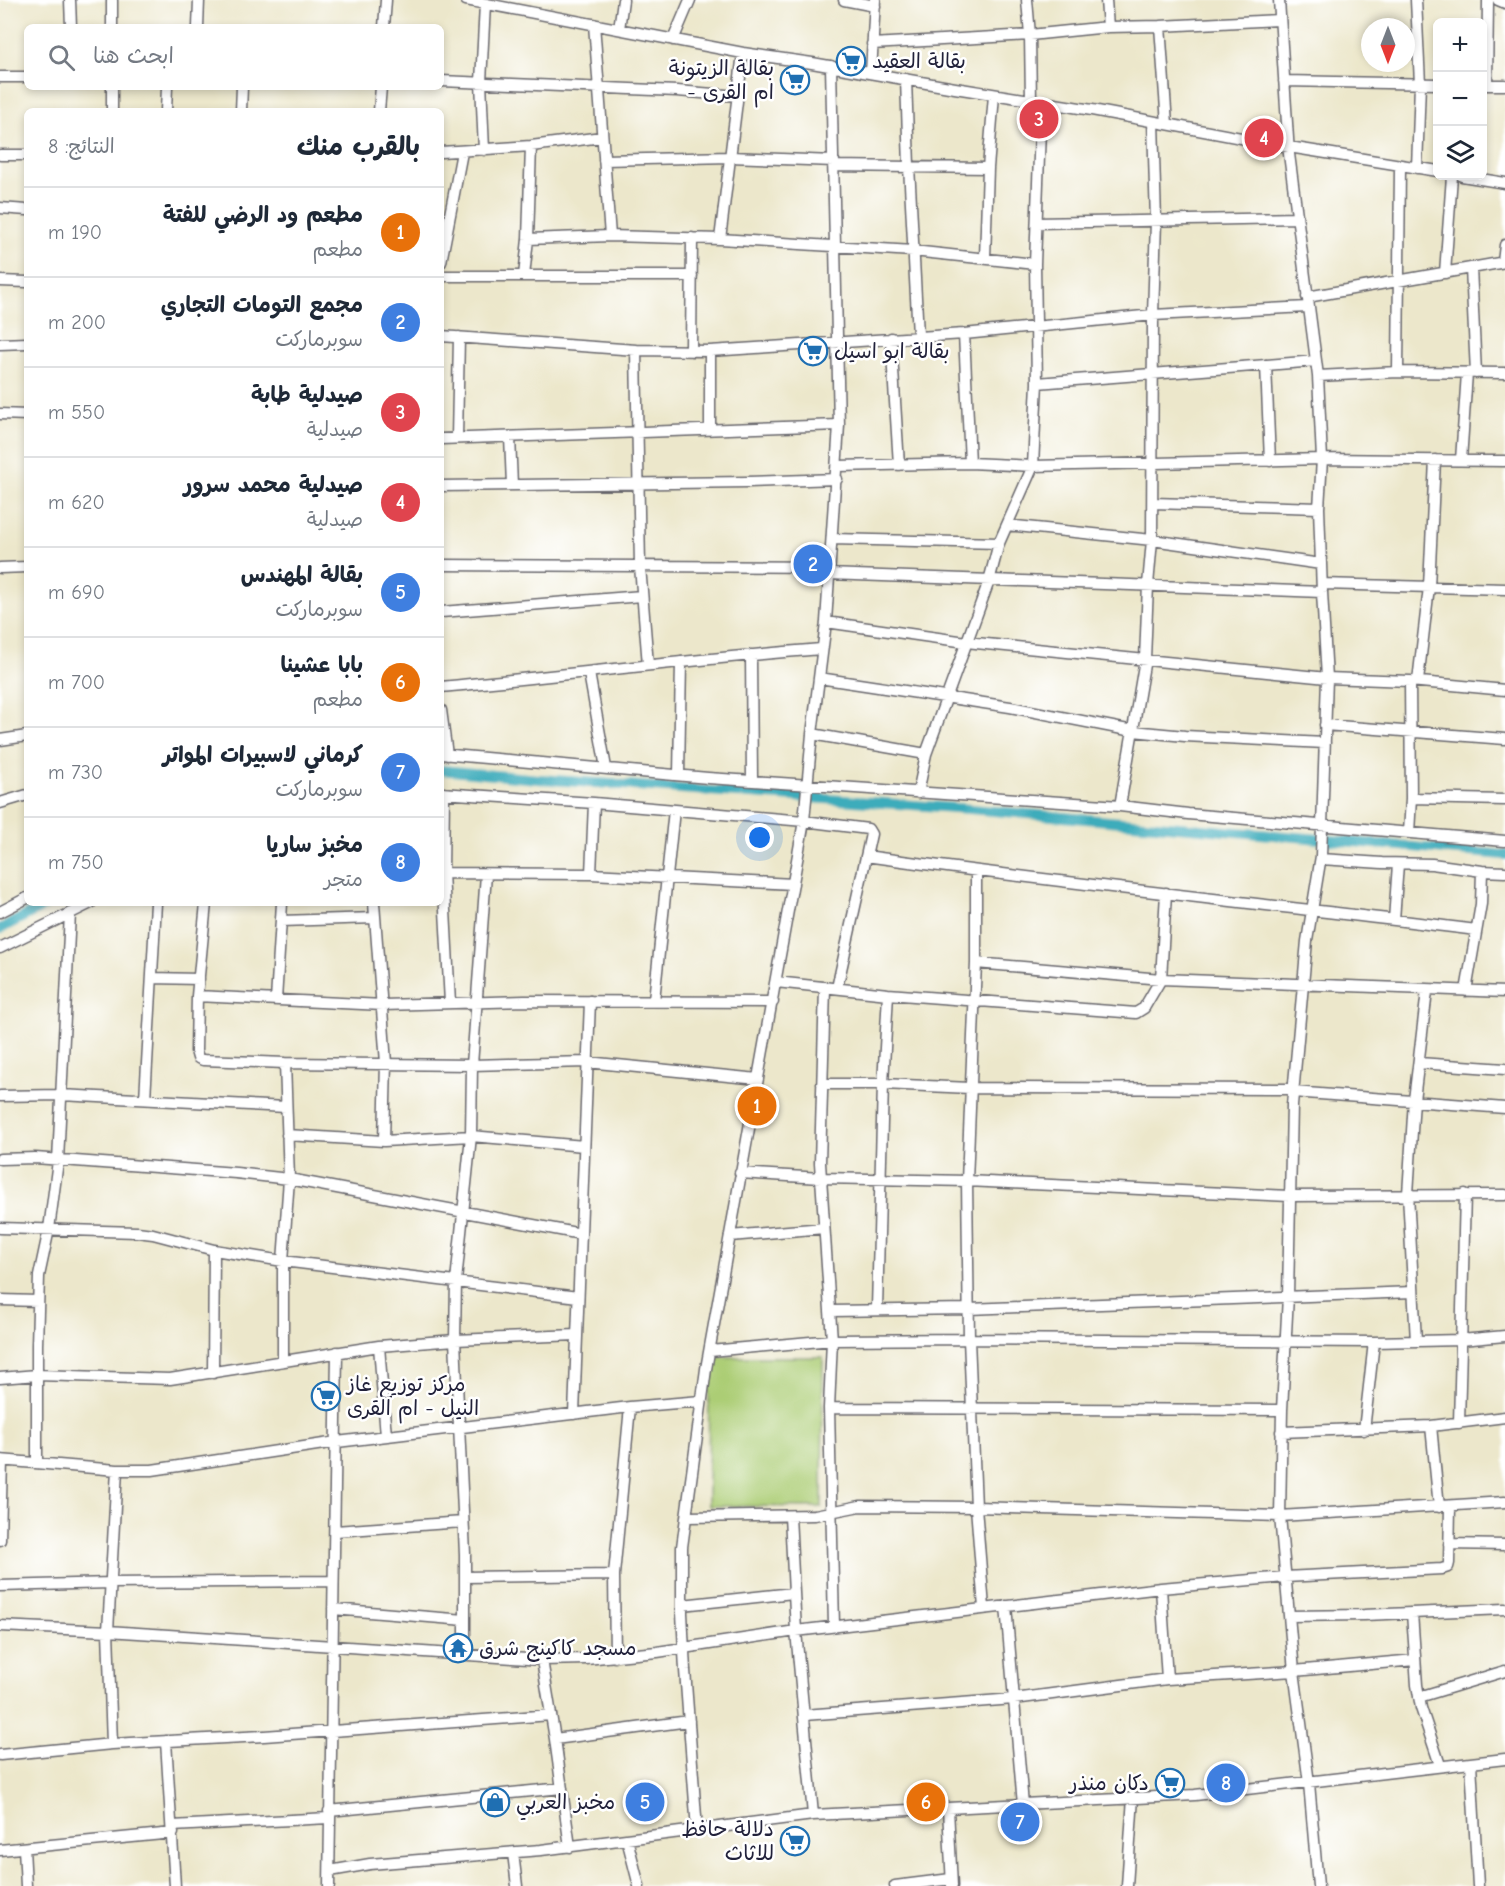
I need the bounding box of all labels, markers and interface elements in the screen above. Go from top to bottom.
north arrow [1361,18,1415,72]
map controls [1433,18,1487,180]
button: + [1433,18,1487,72]
search box [24,24,444,90]
icon: search [45,41,78,74]
text: ابحث هنا [93,43,174,69]
supermarket icon: بقالة العقيد [835,45,867,77]
place label: بقالة العقيد [872,49,966,74]
place label: بقالة الزيتونة - ام القرى [669,56,774,108]
supermarket icon: بقالة الزيتونة - ام القرى [779,64,811,96]
button: − [1433,72,1487,126]
pin: 3 [1020,96,1058,142]
pin: 4 [1244,116,1284,160]
button: layers [1433,126,1487,180]
text: بالقرب منك [297,132,420,162]
text: النتائج: 8 [48,135,115,158]
text: مطعم ود الرضي للفتة [163,202,363,228]
text: 190 m [48,221,102,244]
text: 1 [397,221,404,244]
text: مطعم [312,238,363,261]
text: مجمع التومات التجاري [161,292,363,318]
text: 200 m [48,311,106,334]
text: 2 [396,311,405,334]
text: سوبرماركت [275,328,363,351]
supermarket icon: بقالة ابو اسيل [797,335,829,367]
place label: بقالة ابو اسيل [834,339,950,364]
text: صيدلية طابة [251,382,363,408]
text: 550 m [48,401,105,424]
text: 3 [396,401,405,424]
text: صيدلية [307,418,363,441]
text: صيدلية محمد سرور [184,472,363,498]
text: 620 m [48,491,105,514]
text: 4 [396,491,405,514]
text: صيدلية [307,508,363,531]
pin: 2 [794,542,832,586]
text: بقالة المهندس [241,562,363,588]
text: 690 m [48,581,105,604]
text: 5 [395,581,406,604]
text: سوبرماركت [275,598,363,621]
text: بابا عشينا [280,652,363,678]
text: 700 m [48,671,105,694]
text: 6 [395,671,406,694]
text: مطعم [312,688,363,711]
text: كرماني لاسبيرات المواتر [163,742,363,768]
text: 730 m [48,761,103,784]
text: 7 [396,761,405,784]
text: سوبرماركت [275,778,363,801]
your location [745,823,774,852]
text: مخبز ساريا [266,832,363,858]
text: 750 m [48,851,104,874]
text: 8 [395,851,406,874]
text: متجر [324,868,363,891]
pin: 1 [738,1084,777,1128]
place label: مركز توزيع غاز النيل - ام القرى [345,1372,479,1424]
supermarket icon: مركز توزيع غاز النيل - ام القرى [310,1380,342,1412]
temple icon: مسجد كاكينج شرق [442,1632,474,1664]
place label: مسجد كاكينج شرق [479,1636,636,1662]
pin: 8 [1206,1760,1246,1806]
supermarket icon: دكان منذر [1154,1767,1186,1799]
place label: دكان منذر [1067,1771,1149,1795]
pin: 5 [626,1780,664,1824]
pin: 6 [906,1780,946,1824]
shop icon: مخبز العربي [479,1786,511,1818]
place label: مخبز العربي [516,1790,615,1821]
pin: 7 [1000,1800,1040,1844]
place label: دلالة حافظ للاثاث [681,1817,774,1865]
supermarket icon: دلالة حافظ للاثاث [779,1825,811,1857]

